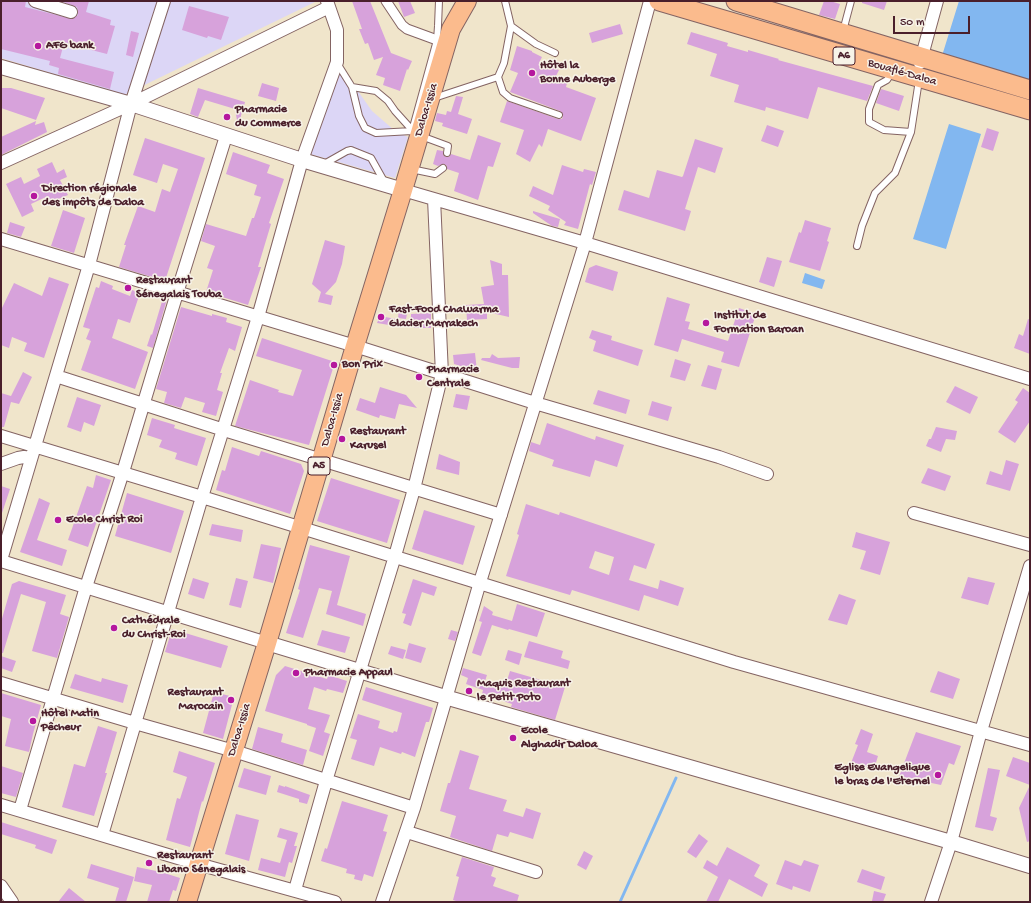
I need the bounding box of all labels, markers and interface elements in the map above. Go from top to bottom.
scale bar [895,8,972,34]
text: 50 m [900,16,925,30]
place label: AFG bank [46,39,94,53]
marker: AFG bank [33,41,43,51]
road number: A6 [833,47,855,65]
street label: Bouaflé-Daloa [866,56,938,90]
place label: Hôtel la Bonne Auberge [540,59,615,87]
marker: Hôtel la Bonne Auberge [527,68,537,78]
street label: Daloa-Issia [412,82,442,138]
place label: Pharmacie du Commerce [235,103,301,131]
marker: Pharmacie du Commerce [222,112,232,122]
place label: Direction régionale des impôts de Daloa [42,182,144,210]
marker: Direction régionale des impôts de Daloa [29,191,39,201]
place label: Restaurant Sénegalais Touba [136,274,222,302]
marker: Restaurant Sénegalais Touba [123,283,133,293]
place label: Fast-Food Chawarma Glacier Marrakech [389,303,498,331]
place label: Institut de Formation Baroan [714,309,804,337]
marker: Fast-Food Chawarma Glacier Marrakech [376,312,386,322]
marker: Institut de Formation Baroan [701,318,711,328]
place label: Bon Prix [342,358,383,372]
marker: Bon Prix [329,360,339,370]
place label: Pharmacie Centrale [427,363,479,391]
marker: Pharmacie Centrale [414,372,424,382]
street label: Daloa-Issia [319,392,347,448]
place label: Restaurant Karusel [350,425,406,453]
marker: Restaurant Karusel [337,434,347,444]
road number: A5 [308,457,330,475]
place label: Ecole Christ Roi [66,513,143,527]
marker: Ecole Christ Roi [53,515,63,525]
place label: Cathédrale du Christ-Roi [122,614,186,642]
marker: Cathédrale du Christ-Roi [109,623,119,633]
place label: Pharmacie Appaul [304,666,393,680]
marker: Pharmacie Appaul [291,668,301,678]
place label: Maquis Restaurant le Petit Poto [477,677,570,705]
place label: Restaurant Marocain [167,686,223,714]
marker: Maquis Restaurant le Petit Poto [464,686,474,696]
marker: Restaurant Marocain [226,695,236,705]
street label: Daloa-Issia [225,702,255,758]
place label: Hôtel Matin Pêcheur [41,707,99,735]
marker: Hôtel Matin Pêcheur [28,716,38,726]
place label: Ecole Alghadir Daloa [521,724,597,752]
marker: Ecole Alghadir Daloa [508,733,518,743]
place label: Eglise Evangelique le bras de l'Eternel [835,761,930,789]
marker: Eglise Evangelique le bras de l'Eternel [933,770,943,780]
place label: Restaurant Libano Sénegalais [157,849,245,877]
marker: Restaurant Libano Sénegalais [144,858,154,868]

